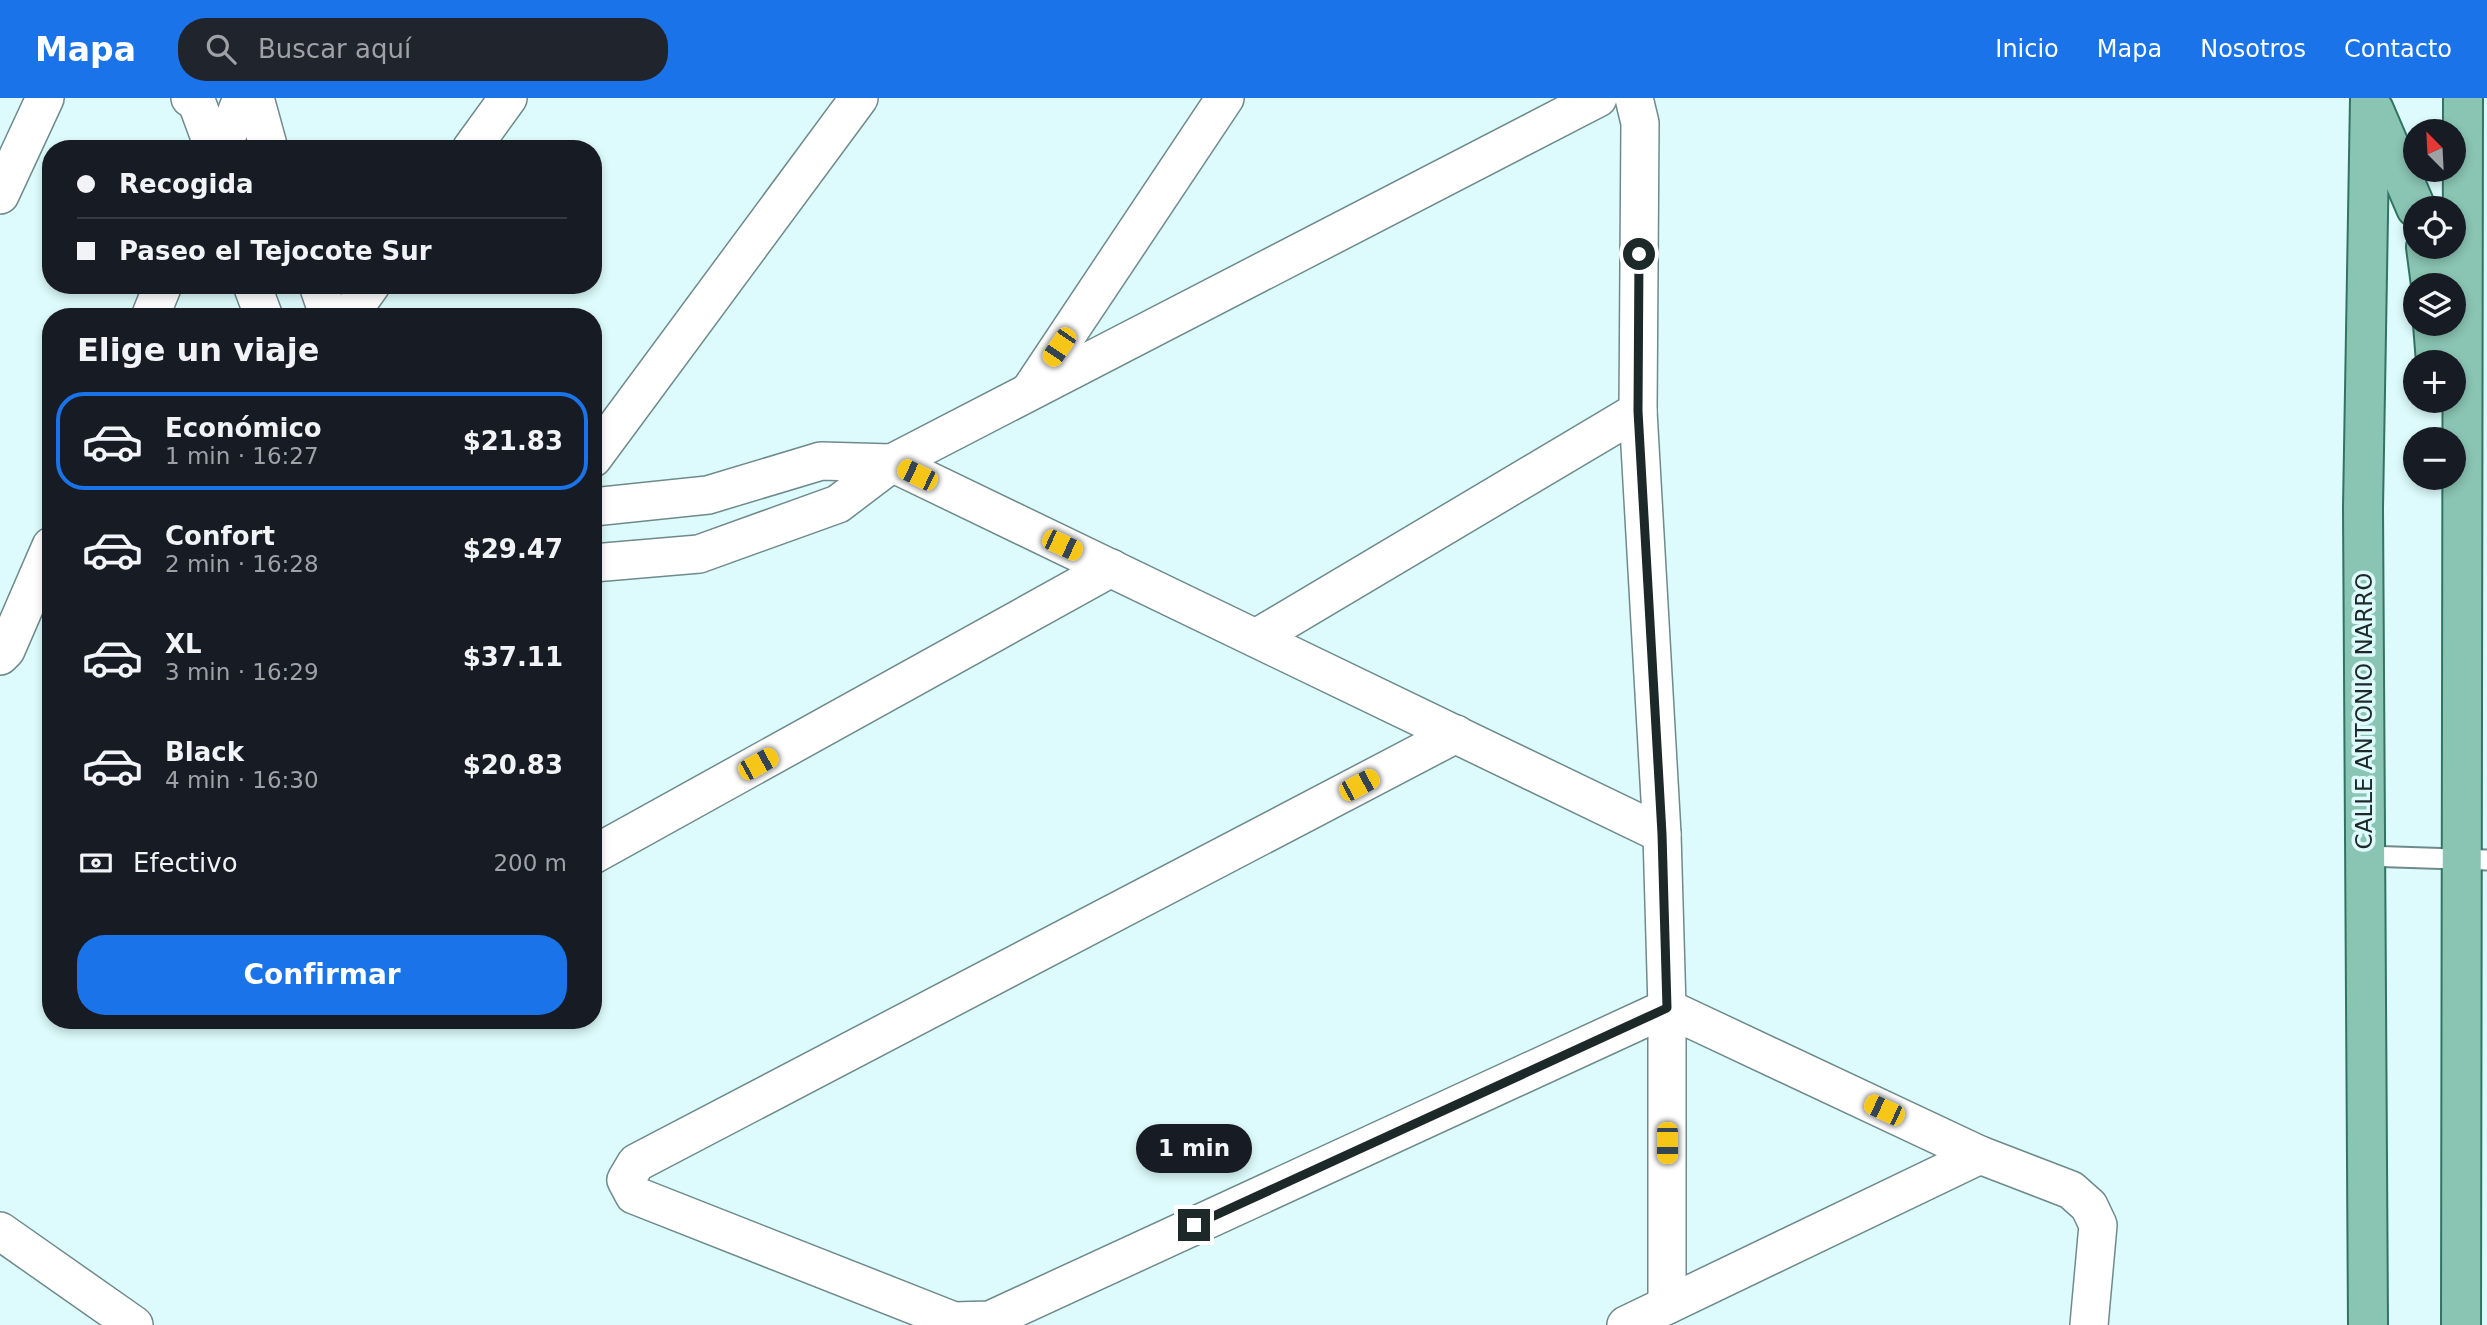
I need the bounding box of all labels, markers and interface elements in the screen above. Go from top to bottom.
search box [178,18,668,81]
text: Mapa [35,30,136,69]
icon: search [202,30,240,68]
text: Buscar aquí [258,34,411,64]
text: Inicio [1995,35,2059,63]
text: Mapa [2097,35,2162,63]
text: Nosotros [2200,35,2306,63]
text: Contacto [2344,35,2452,63]
north arrow [2403,119,2466,182]
map controls [2403,119,2466,490]
text: Recogida [119,169,254,199]
button: locate [2403,196,2466,259]
text: Paseo el Tejocote Sur [119,236,432,266]
route start [1623,238,1655,270]
button: layers [2403,273,2466,336]
car [1039,324,1080,370]
text: Elige un viaje [77,331,319,369]
button: + [2403,350,2466,413]
icon: car [81,410,144,473]
text: Económico [165,413,322,443]
text: $21.83 [463,426,563,456]
button: − [2403,427,2466,490]
text: 1 min · 16:27 [165,443,319,469]
car [894,456,941,494]
icon: car [81,518,144,581]
text: Confort [165,521,275,551]
car [1039,527,1086,563]
text: $29.47 [463,534,563,564]
text: 2 min · 16:28 [165,551,319,577]
street label: CALLE ANTONIO NARRO [2351,573,2377,849]
icon: car [81,626,144,689]
text: XL [165,629,202,659]
text: $37.11 [463,642,563,672]
text: 3 min · 16:29 [165,659,319,685]
icon: car [81,734,144,797]
text: Black [165,737,244,767]
car [735,745,782,783]
text: $20.83 [463,750,563,780]
car [1336,766,1383,804]
text: 4 min · 16:30 [165,767,319,793]
icon: cash [77,844,115,882]
text: Efectivo [133,848,238,878]
text: 200 m [493,850,567,876]
button: Confirmar [77,935,567,1015]
car [1861,1092,1908,1128]
car [1657,1122,1678,1164]
callout: 1 min [1136,1124,1252,1172]
text: 1 min [1158,1135,1230,1161]
route end [1178,1209,1210,1241]

